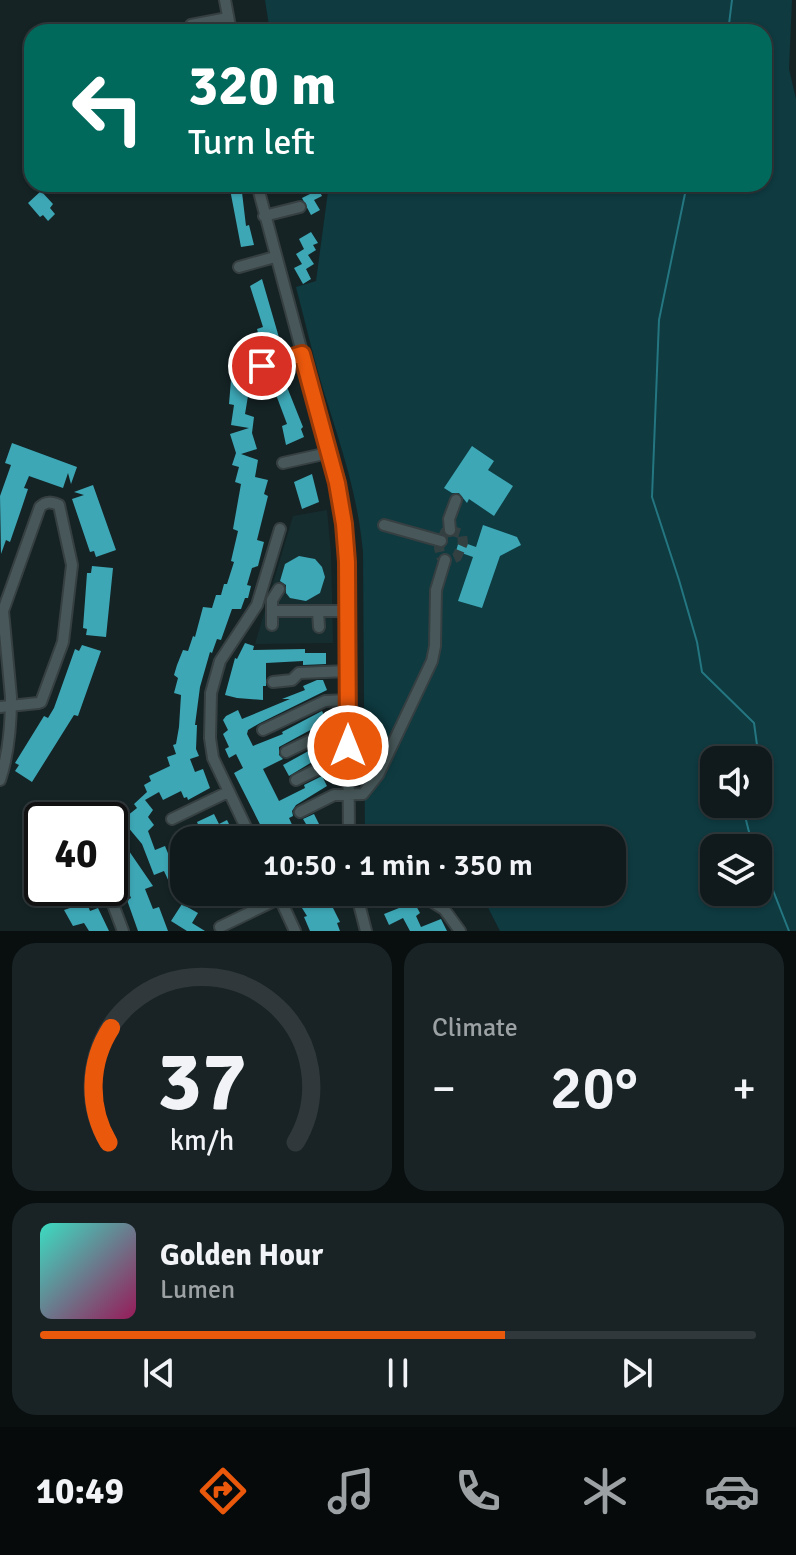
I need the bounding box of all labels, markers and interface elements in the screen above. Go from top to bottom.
text: 320 m [188,51,336,120]
icon: left [56,56,160,160]
text: Turn left [188,120,315,165]
pin [228,332,296,400]
icon: arrive [240,344,284,388]
position arrow [306,704,390,788]
map controls [700,746,772,906]
button: sound [700,746,772,818]
speed limit sign: 40 [24,802,128,906]
button: layers [700,834,772,906]
text: 10:50 · 1 min · 350 m [263,847,533,884]
text: Climate [432,1012,518,1044]
text: 37 [157,1031,247,1133]
text: 20° [550,1052,638,1126]
text: − [432,1062,456,1116]
text: + [732,1062,756,1116]
text: km/h [170,1123,234,1158]
text: Golden Hour [160,1237,323,1274]
text: Lumen [160,1274,235,1306]
icon: previous [137,1351,181,1395]
icon: pause [376,1351,420,1395]
icon: next [615,1351,659,1395]
icon: directions [195,1463,251,1519]
icon: music [323,1463,379,1519]
icon: phone [450,1463,506,1519]
icon: climate [577,1463,633,1519]
icon: car [704,1463,760,1519]
text: 10:49 [36,1469,124,1514]

